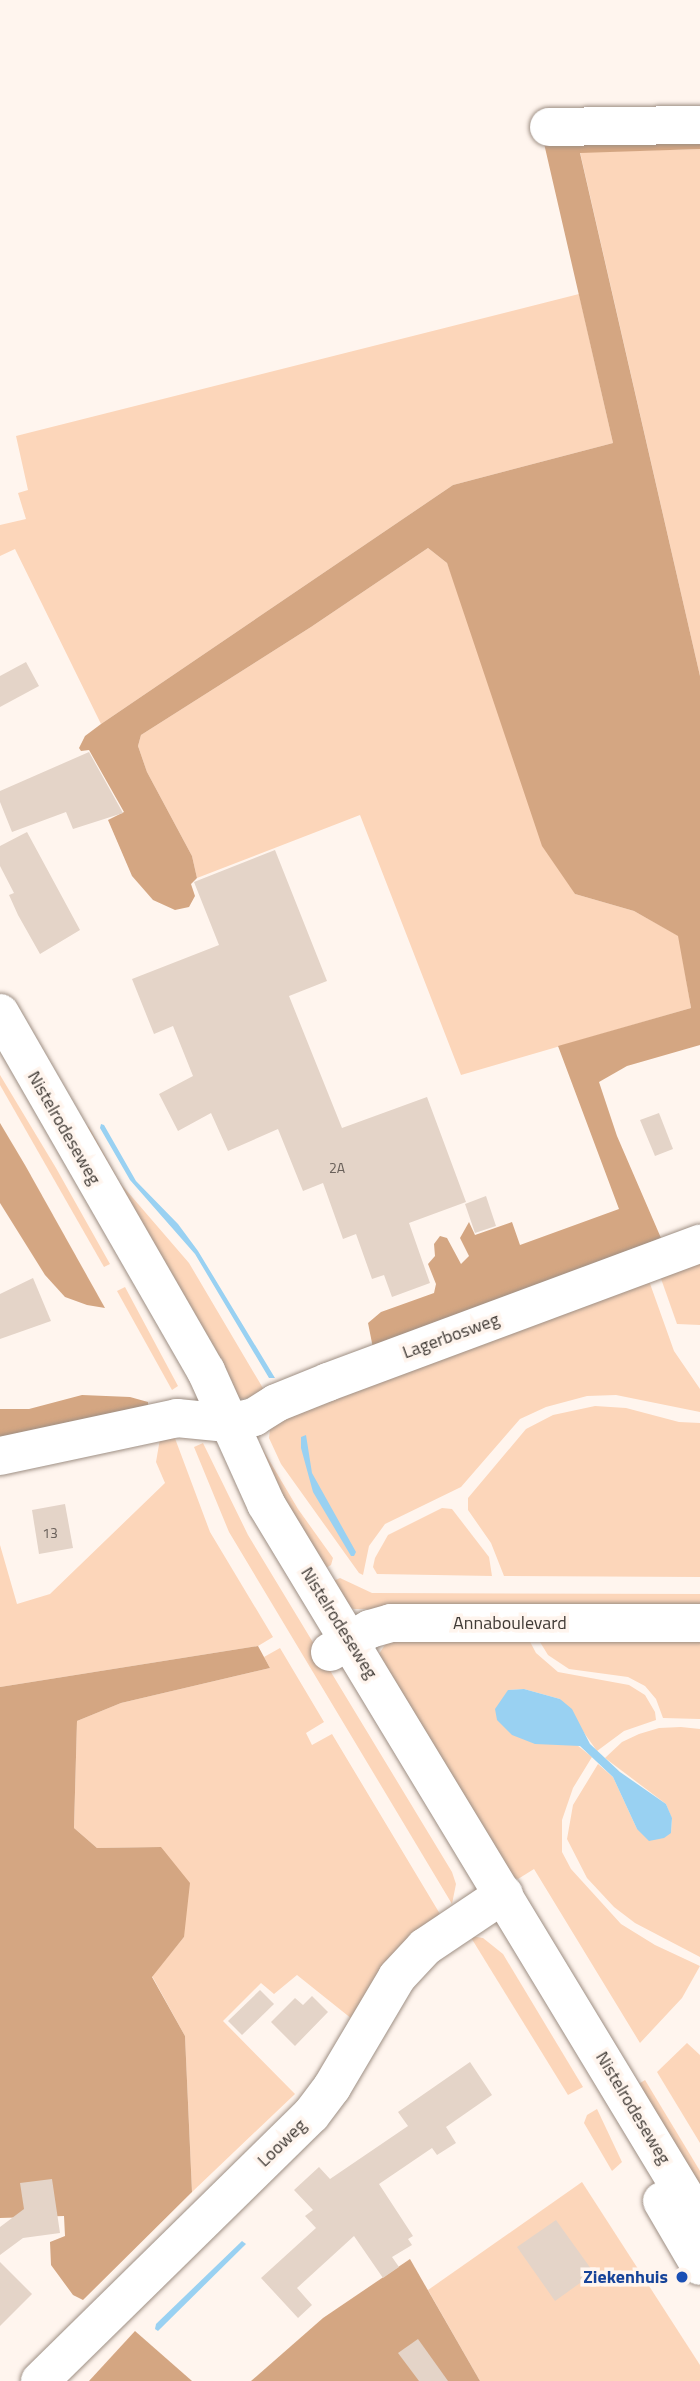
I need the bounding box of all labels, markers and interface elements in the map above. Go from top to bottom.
street label: Nistelrodeseweg [23,1067,105,1189]
house number: 2A [329,1160,345,1176]
street label: Lagerbosweg [400,1309,502,1363]
house number: 13 [42,1525,58,1541]
street label: Nistelrodeseweg [296,1563,382,1683]
street label: Annaboulevard [453,1612,567,1634]
street label: Nistelrodeseweg [591,2048,675,2168]
street label: Looweg [253,2115,311,2171]
place label: Ziekenhuis [583,2266,668,2288]
marker: Ziekenhuis [674,2269,690,2285]

